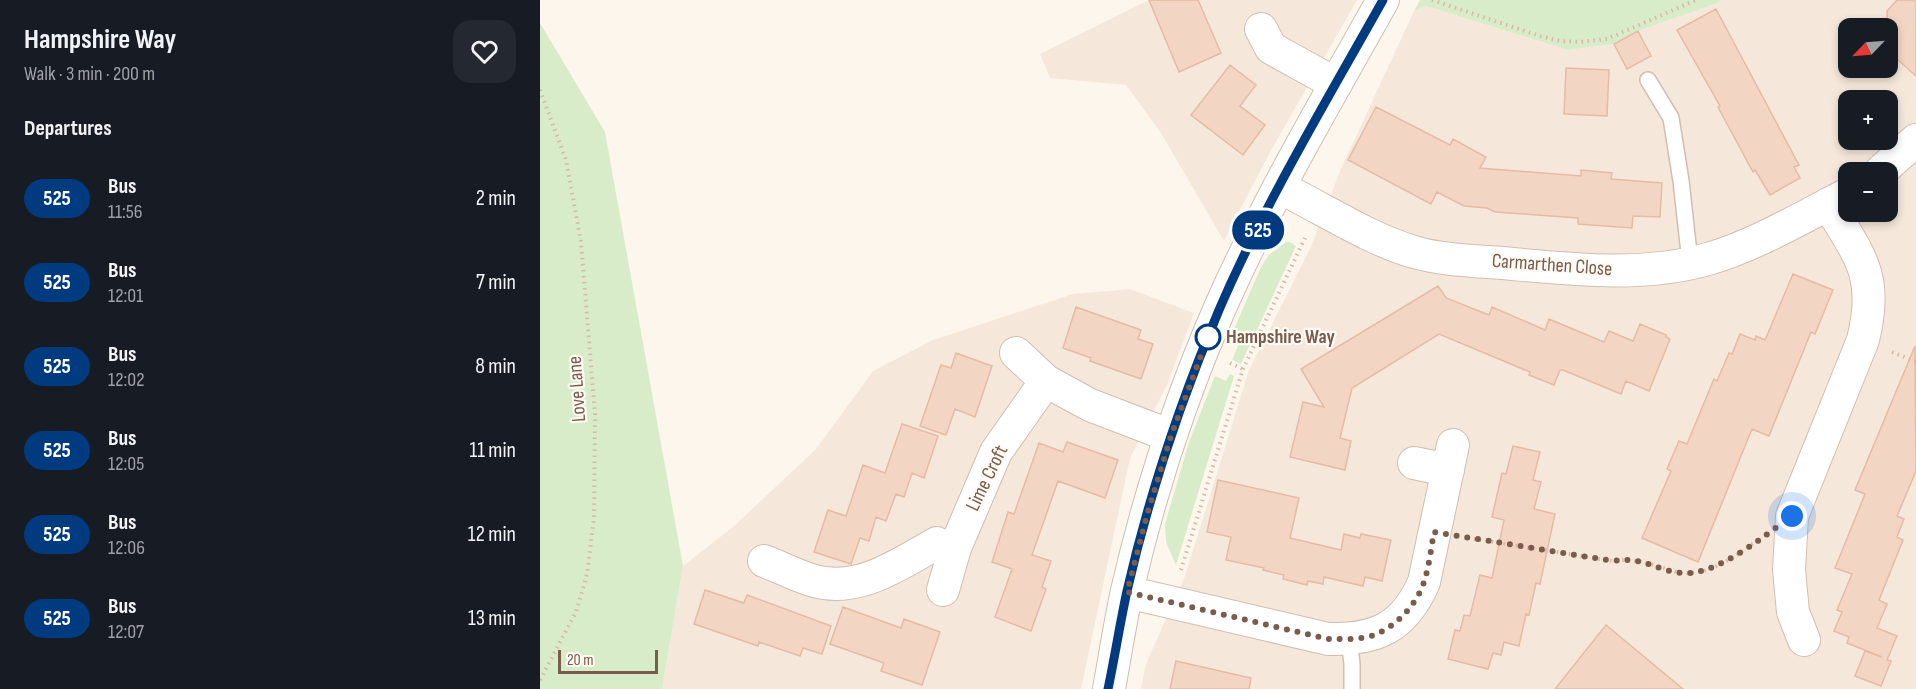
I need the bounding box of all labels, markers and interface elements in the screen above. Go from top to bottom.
north arrow [1838,18,1898,78]
map controls [1838,18,1898,222]
button: heart [453,20,516,83]
text: Hampshire Way [24,23,176,56]
text: Walk · 3 min · 200 m [24,62,155,86]
button: + [1838,90,1898,150]
text: Departures [24,115,112,142]
button: − [1838,162,1898,222]
text: Bus [108,173,137,200]
text: 2 min [476,185,516,212]
text: 525 [43,186,71,211]
text: 11:56 [108,200,143,224]
line badge: 525 [1224,210,1292,250]
text: 525 [1244,218,1272,243]
street label: Carmarthen Close [1491,249,1613,281]
text: Bus [108,257,137,284]
text: 7 min [476,269,516,296]
text: 525 [43,270,71,295]
text: 12:01 [108,284,143,308]
marker: Hampshire Way [1195,324,1221,350]
place label: Hampshire Way [1226,325,1335,349]
text: Bus [108,341,137,368]
text: 8 min [475,353,516,380]
text: 525 [43,354,71,379]
street label: Love Lane [563,355,591,423]
text: 12:02 [108,368,144,392]
text: Bus [108,425,137,452]
text: 11 min [469,437,516,464]
text: 525 [43,438,71,463]
street label: Lime Croft [961,441,1013,515]
text: 12:05 [108,452,144,476]
your location [1777,501,1807,531]
text: Bus [108,509,137,536]
text: 12 min [468,521,516,548]
text: 525 [43,522,71,547]
text: 12:06 [108,536,145,560]
text: Bus [108,593,137,620]
text: 13 min [468,605,516,632]
text: 525 [43,606,71,631]
text: 12:07 [108,620,144,644]
scale bar [558,647,658,674]
text: 20 m [567,651,594,670]

